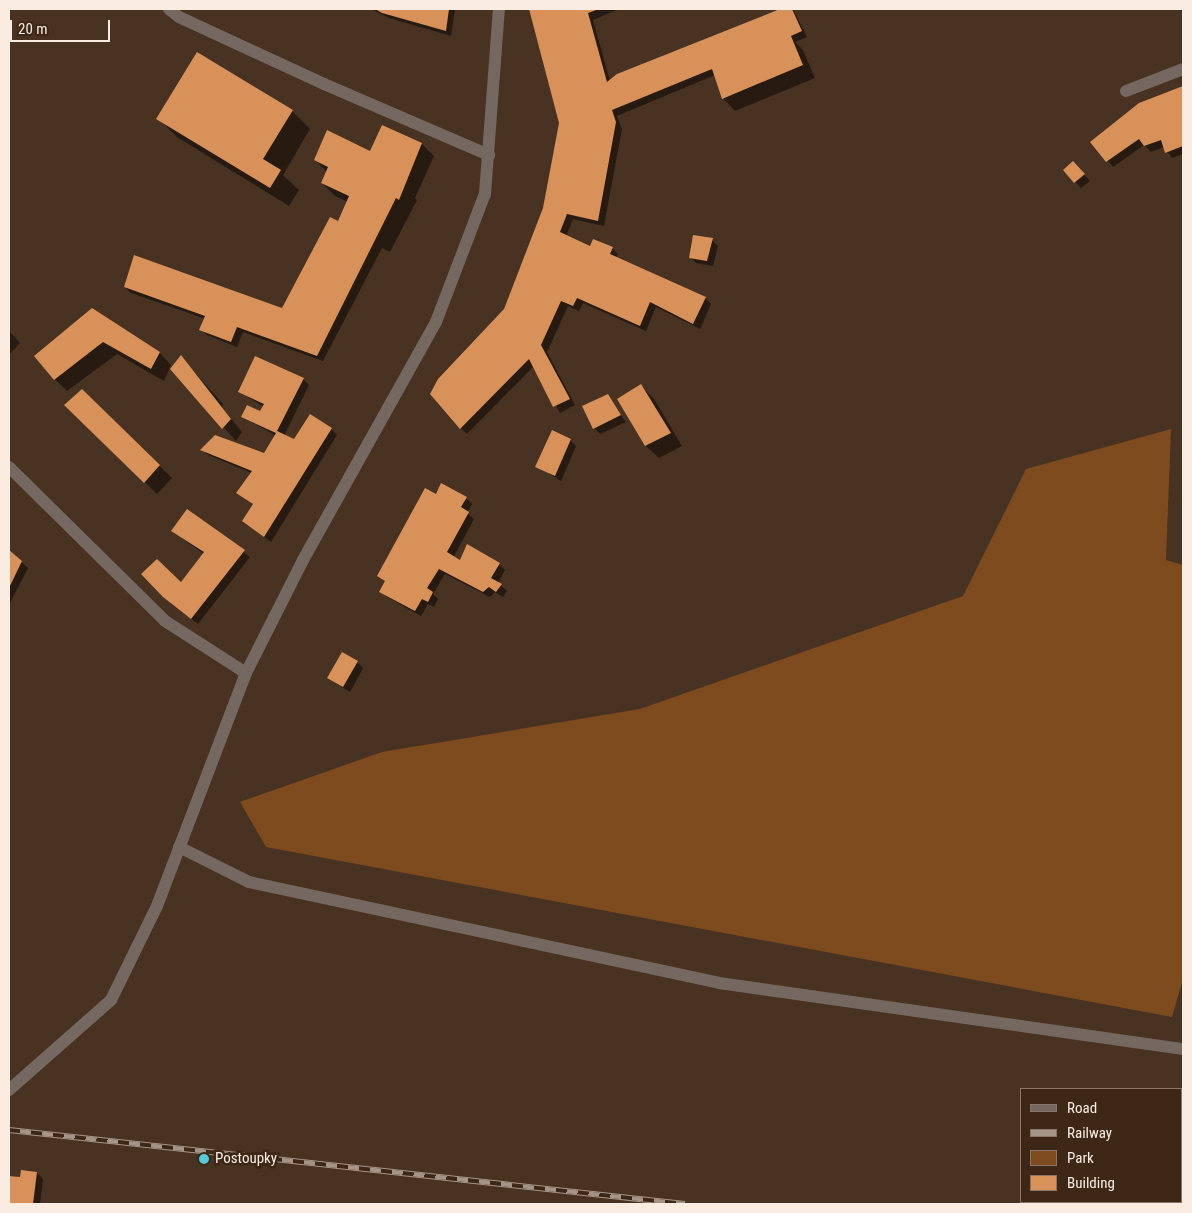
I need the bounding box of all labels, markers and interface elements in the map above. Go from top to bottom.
scale bar [12,10,112,42]
text: 20 m [18,20,48,38]
legend [1020,1088,1182,1203]
text: Road [1067,1099,1097,1117]
text: Railway [1067,1124,1112,1142]
text: Park [1067,1149,1094,1167]
place label: Postoupky [215,1150,277,1168]
marker: Postoupky [197,1152,211,1166]
text: Building [1067,1174,1115,1192]

